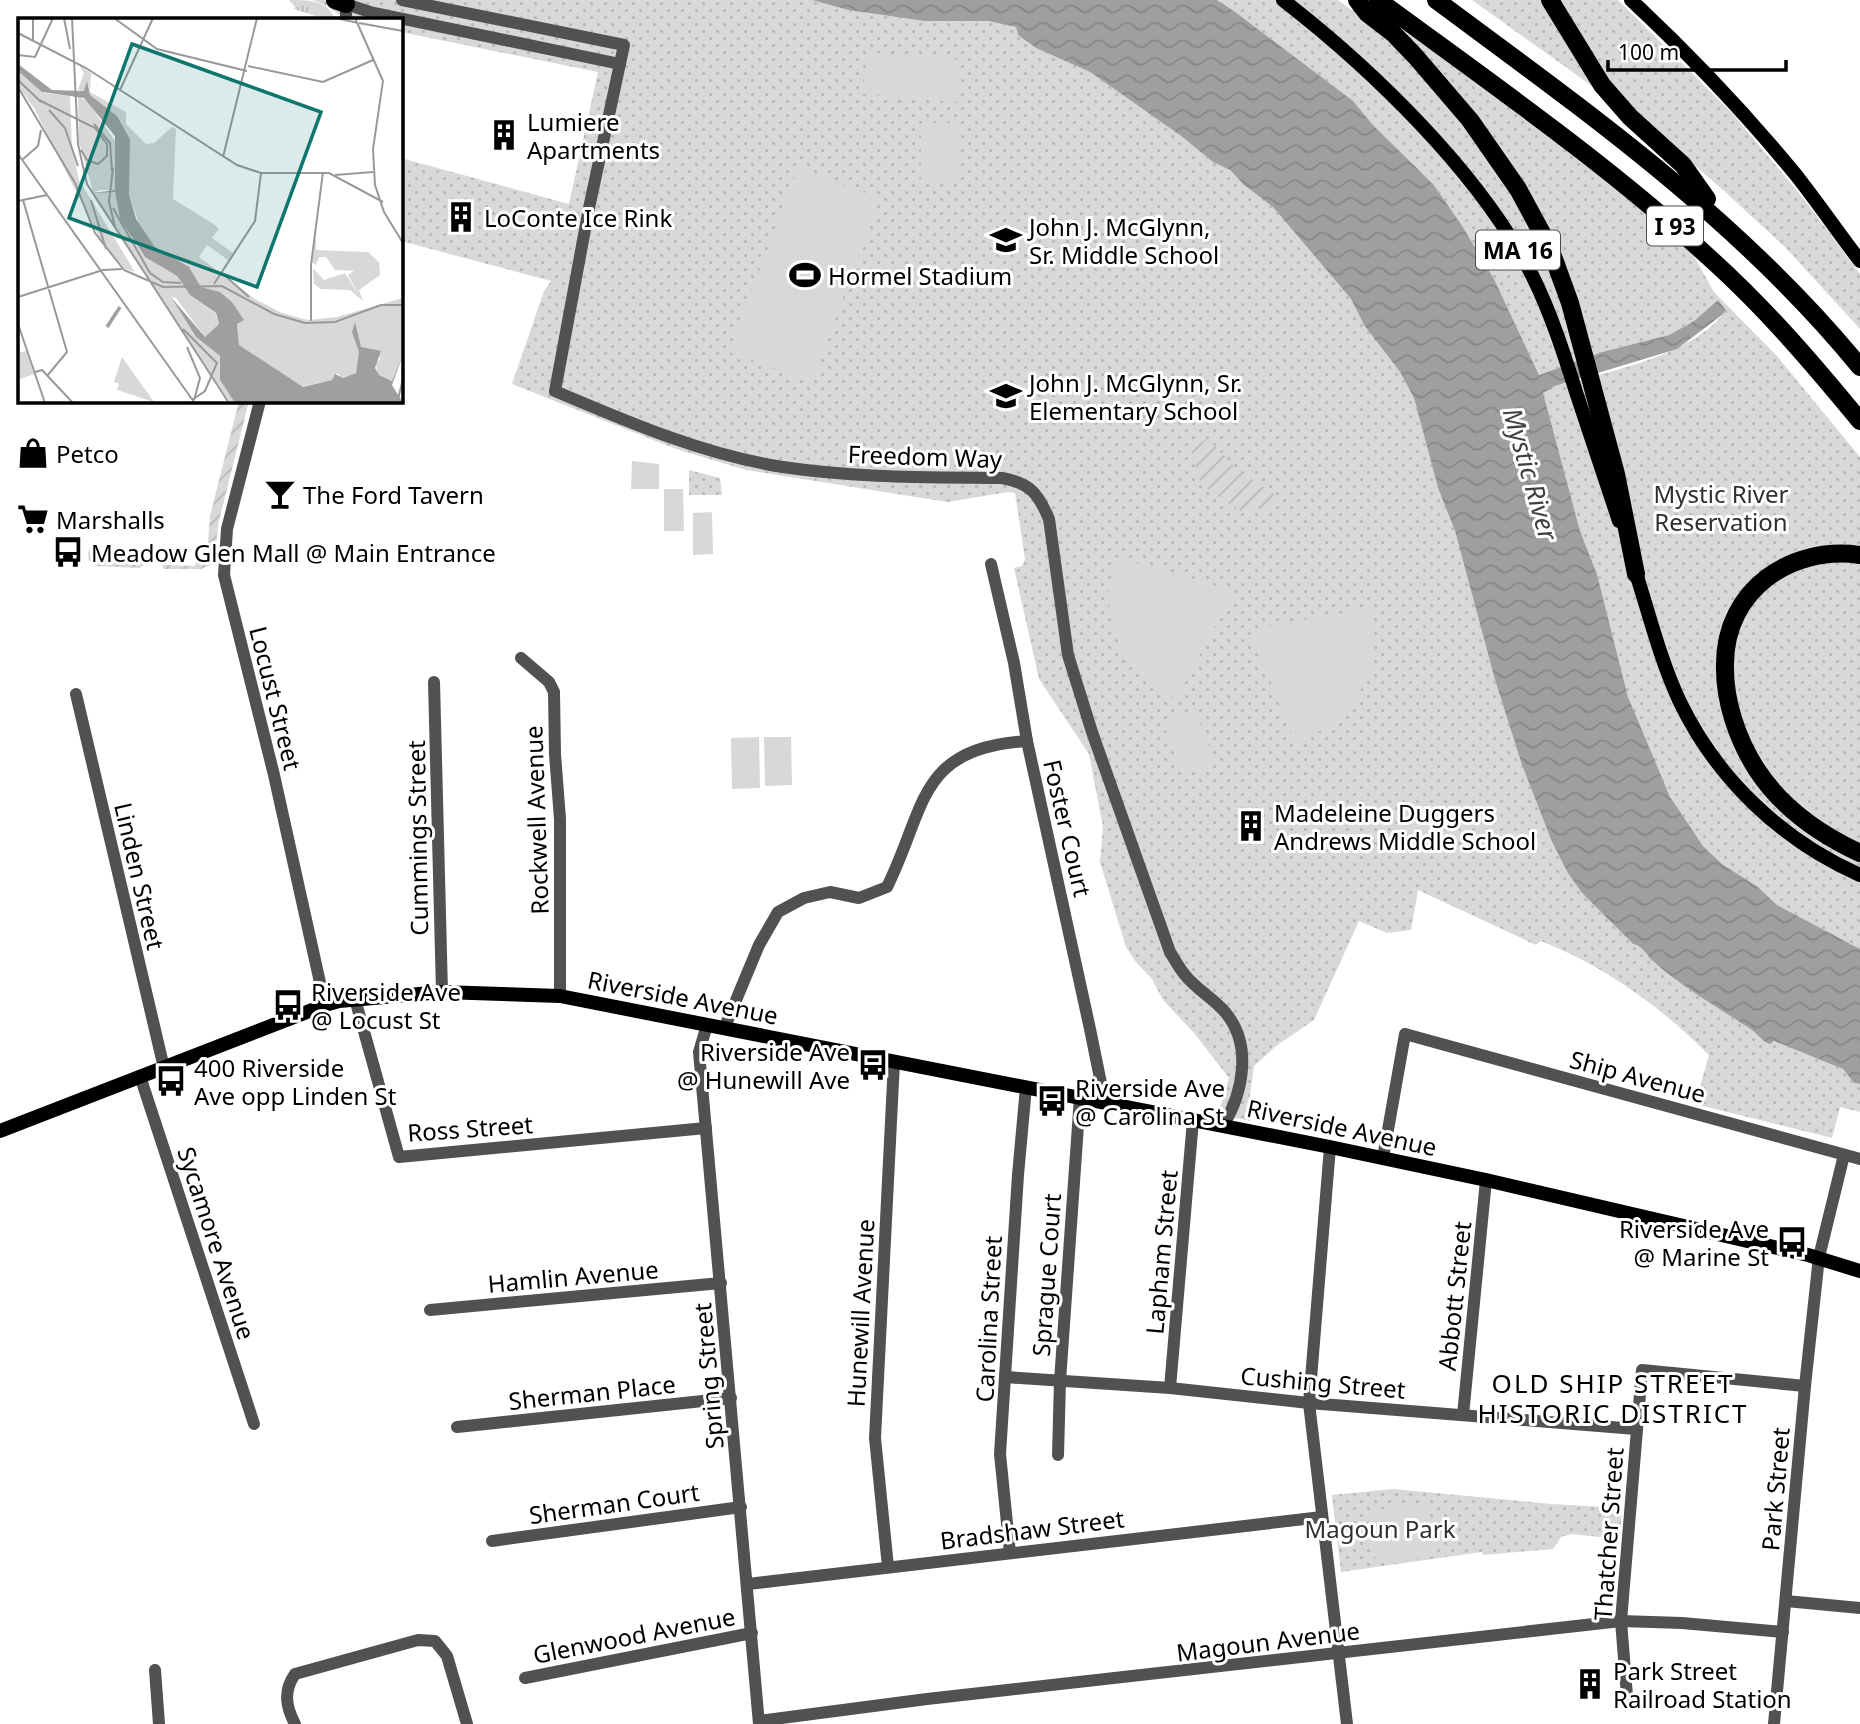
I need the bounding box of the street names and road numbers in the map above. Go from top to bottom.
road number: I 93 [1647,206,1703,246]
road number: MA 16 [1476,230,1560,270]
street label: Freedom Way [847,437,1004,475]
street label: Locust Street [242,623,310,774]
street label: Rockwell Avenue [516,725,556,915]
street label: Cummings Street [399,740,435,936]
street label: Foster Court [1036,756,1100,900]
street label: Linden Street [107,799,173,953]
street label: Riverside Avenue [585,962,781,1032]
street label: Ship Avenue [1566,1042,1710,1110]
street label: Riverside Avenue [1244,1091,1440,1163]
street label: Ross Street [406,1107,534,1149]
street label: Sycamore Avenue [170,1142,264,1344]
street label: Lapham Street [1137,1168,1185,1336]
street label: Sprague Court [1024,1192,1068,1358]
street label: Hunewill Avenue [839,1218,881,1408]
street label: Abbott Street [1430,1219,1478,1372]
street label: Carolina Street [967,1235,1009,1403]
street label: Hamlin Avenue [486,1252,660,1300]
street label: Spring Street [685,1301,731,1451]
street label: Cushing Street [1239,1358,1407,1406]
street label: Sherman Place [507,1367,677,1417]
street label: Park Street [1753,1425,1797,1552]
street label: Thatcher Street [1585,1446,1631,1622]
street label: Sherman Court [527,1475,702,1531]
street label: Bradshaw Street [938,1501,1126,1557]
street label: Glenwood Avenue [530,1599,738,1671]
street label: Magoun Avenue [1174,1613,1362,1669]

